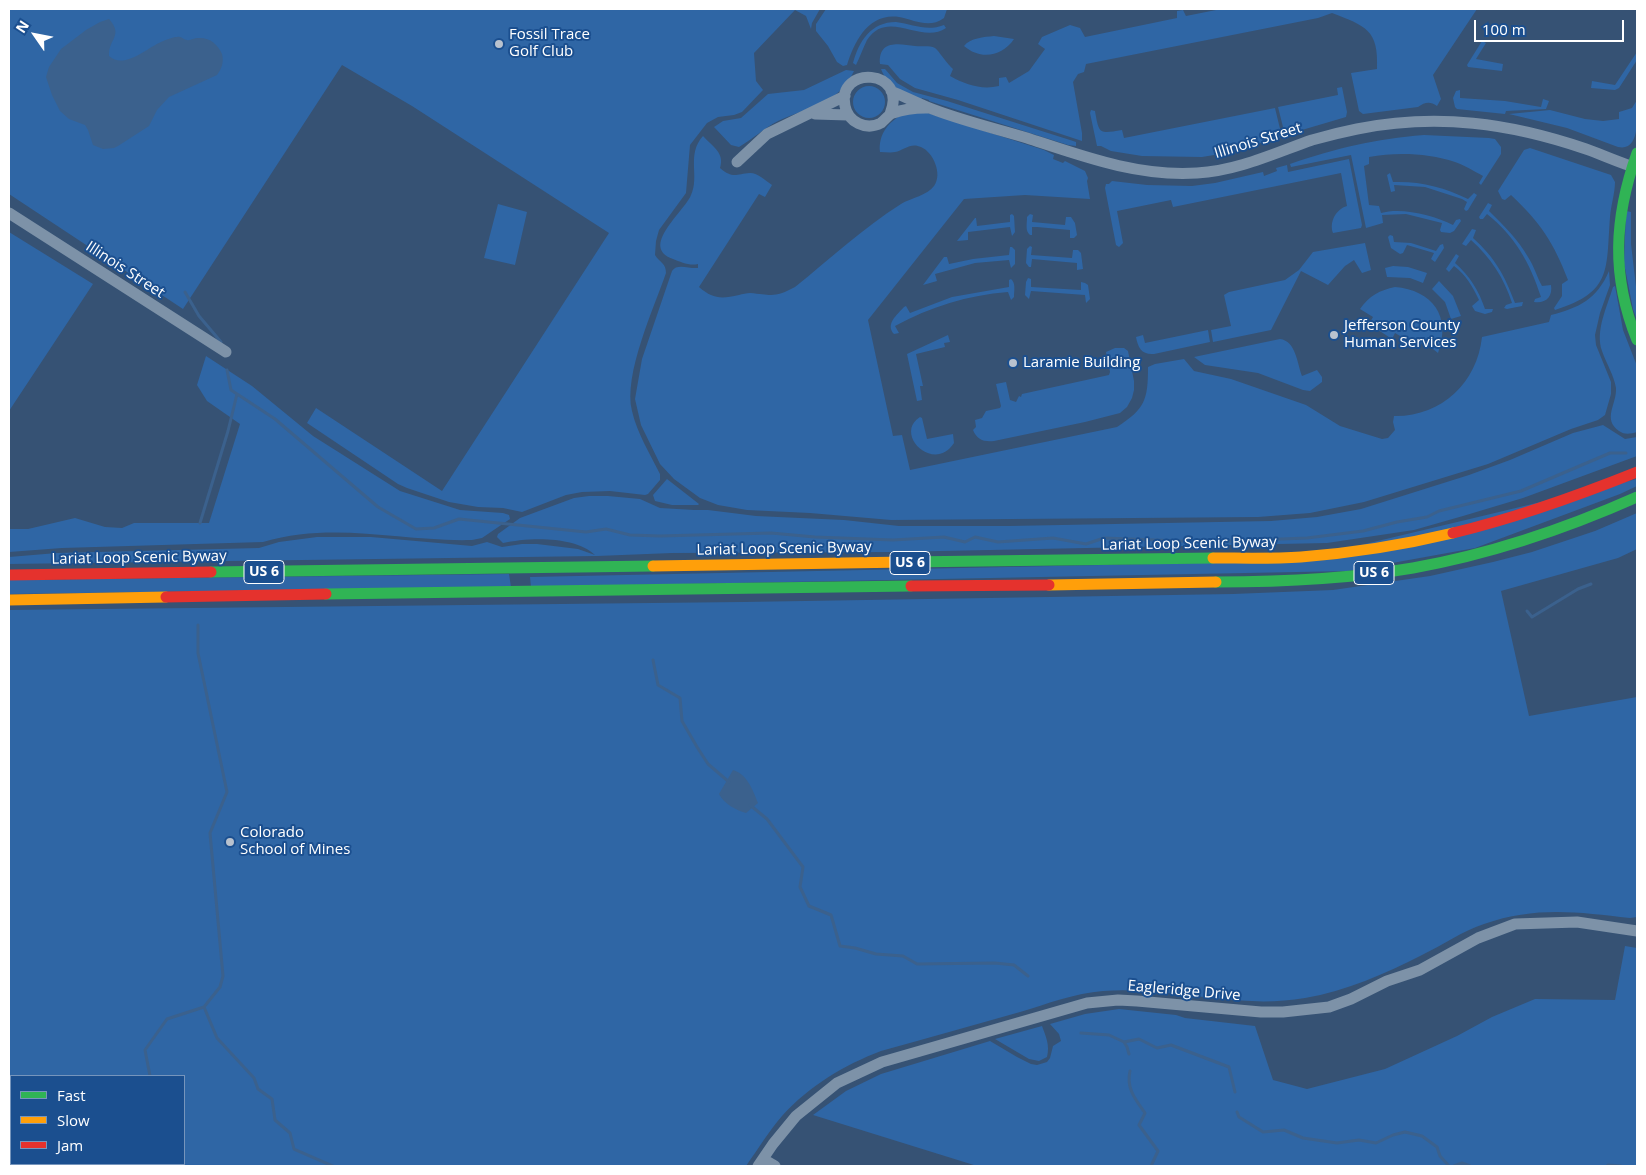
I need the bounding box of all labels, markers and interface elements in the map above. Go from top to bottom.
north arrow [10,10,60,60]
scale bar [1476,10,1626,42]
text: N [11,17,33,37]
text: 100 m [1482,19,1526,39]
place label: Fossil Trace Golf Club [509,26,590,61]
marker: Fossil Trace Golf Club [493,38,505,50]
street label: Illinois Street [1212,119,1304,163]
street label: Illinois Street [82,238,168,302]
place label: Jefferson County Human Services [1344,317,1460,352]
marker: Jefferson County Human Services [1328,329,1340,341]
place label: Laramie Building [1023,354,1140,372]
marker: Laramie Building [1007,357,1019,369]
street label: Lariat Loop Scenic Byway [1101,533,1277,555]
street label: Lariat Loop Scenic Byway [696,538,872,560]
street label: Lariat Loop Scenic Byway [51,547,227,569]
road number: US 6 [890,552,930,574]
road number: US 6 [244,560,284,584]
road number: US 6 [1354,562,1394,584]
place label: Colorado School of Mines [240,824,350,859]
marker: Colorado School of Mines [224,836,236,848]
street label: Eagleridge Drive [1127,977,1241,1005]
legend [10,1075,185,1165]
text: Fast [57,1085,86,1105]
text: Slow [57,1110,90,1130]
text: Jam [57,1135,83,1155]

